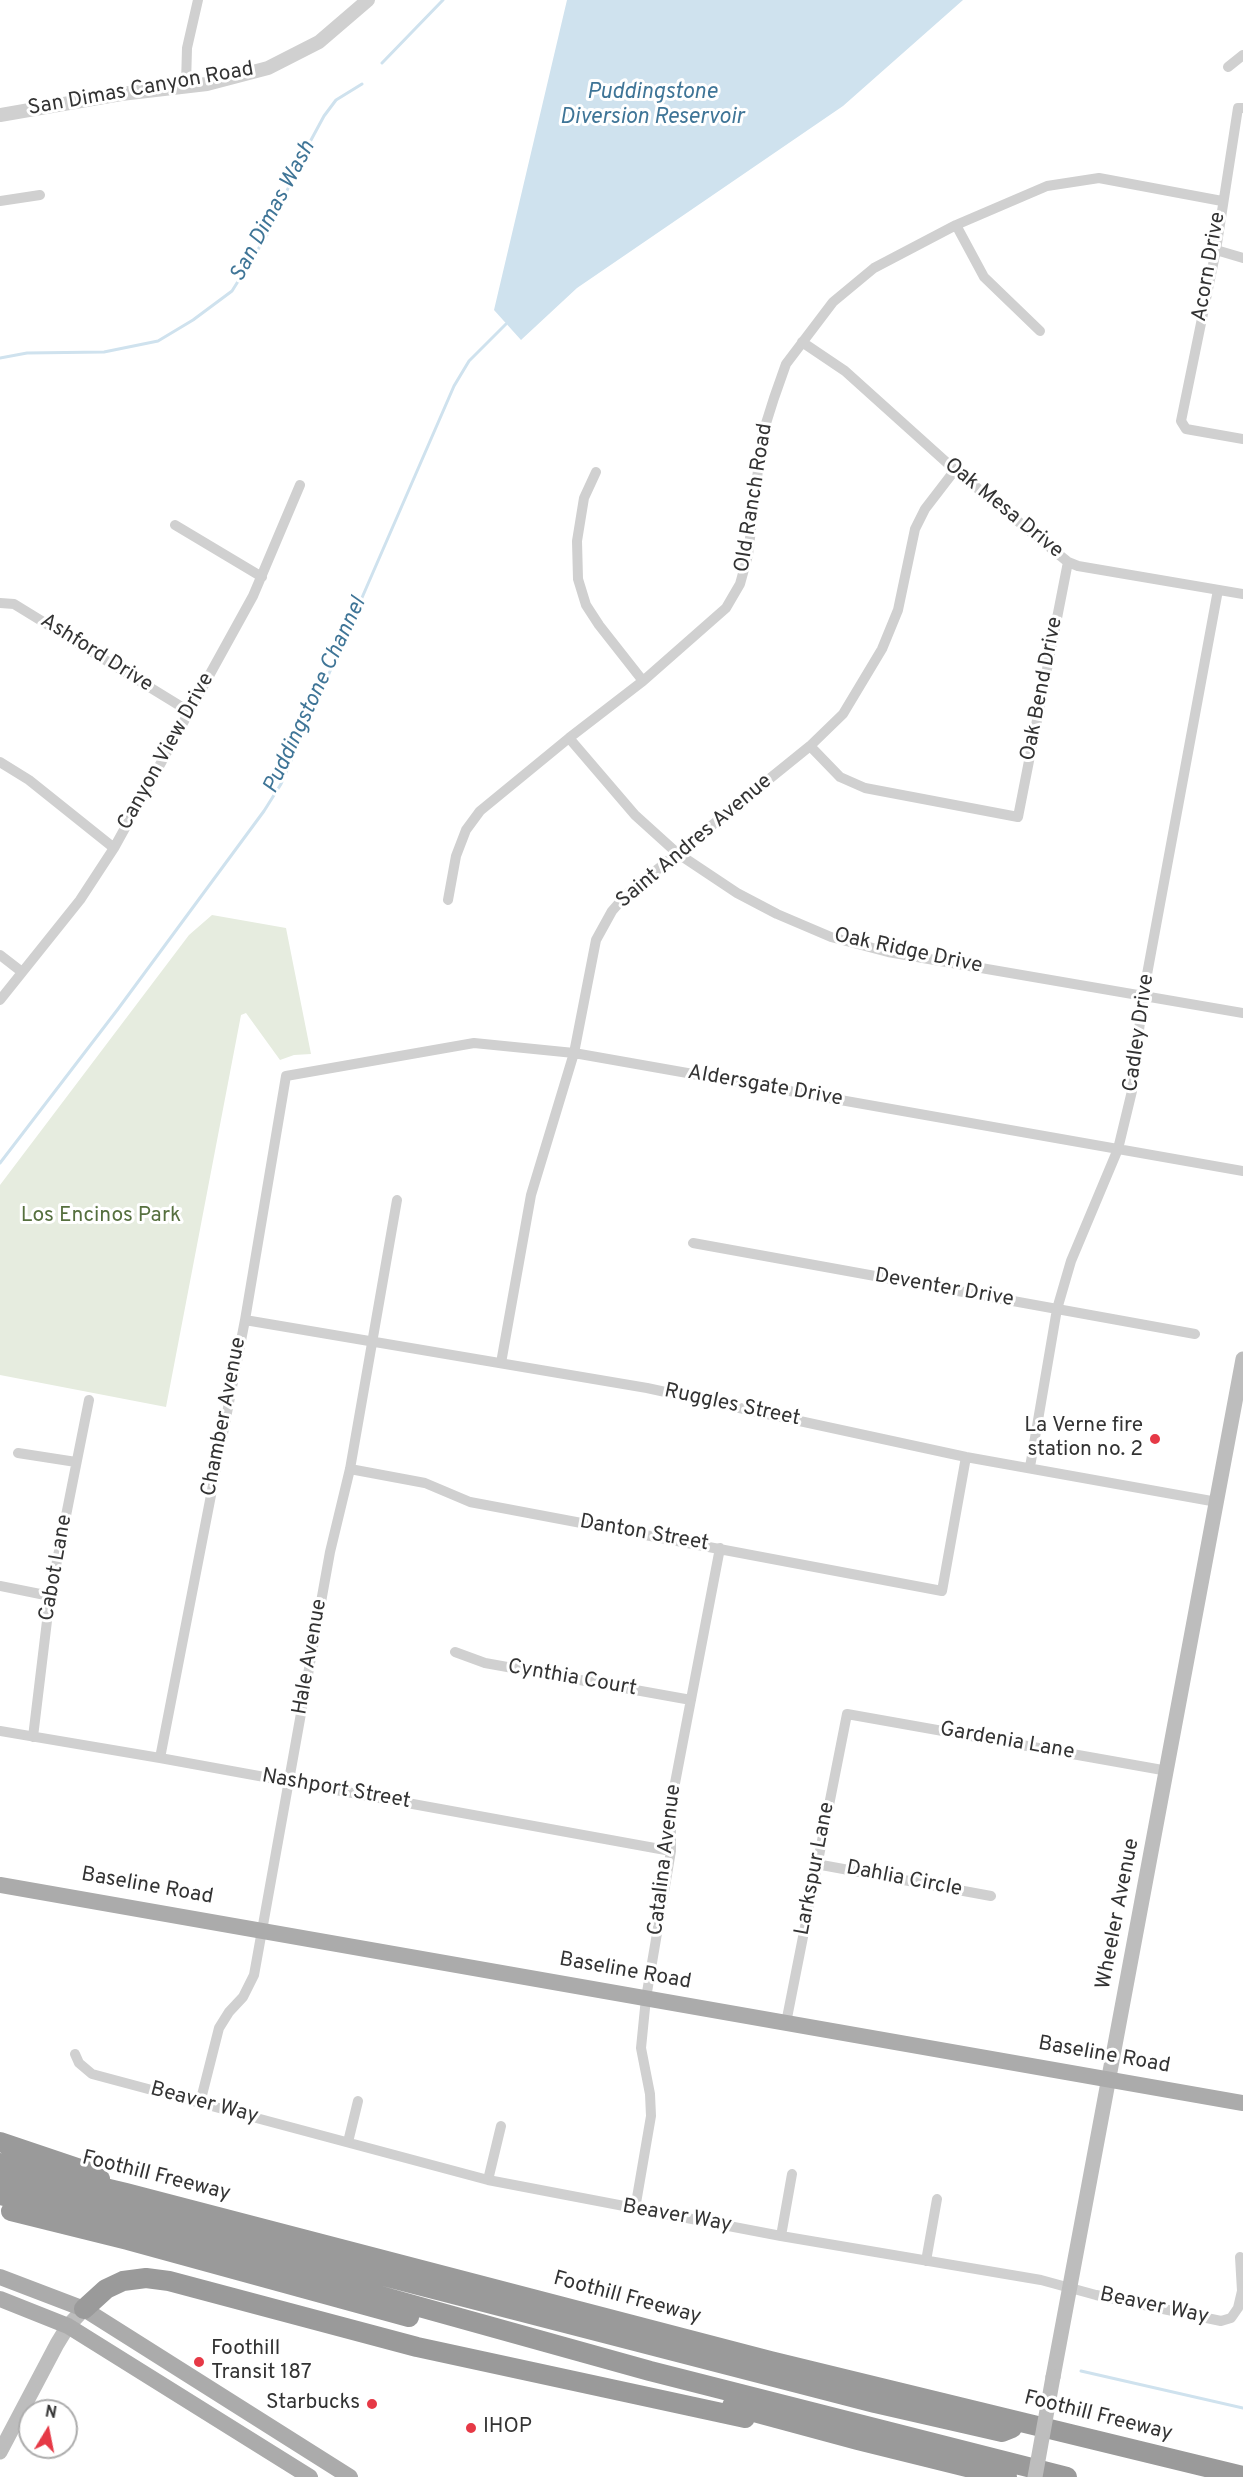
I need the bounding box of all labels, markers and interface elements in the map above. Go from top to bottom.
street label: San Dimas Canyon Road [26,58,256,122]
water label: Puddingstone Diversion Reservoir [560,81,744,132]
water label: San Dimas Wash [226,137,322,287]
street label: Acorn Drive [1188,210,1232,324]
street label: Old Ranch Road [731,422,779,574]
street label: Oak Mesa Drive [939,453,1067,565]
water label: Puddingstone Channel [259,594,373,798]
street label: Ashford Drive [35,609,157,699]
street label: Oak Bend Drive [1017,615,1069,763]
street label: Canyon View Drive [113,669,221,835]
street label: Saint Andres Avenue [612,770,778,914]
street label: Oak Ridge Drive [832,924,984,980]
street label: Cadley Drive [1119,972,1161,1094]
street label: Aldersgate Drive [685,1061,845,1113]
park label: Los Encinos Park [21,1204,181,1230]
street label: Deventer Drive [873,1264,1015,1314]
street label: Chamber Avenue [197,1335,253,1499]
street label: Ruggles Street [662,1379,802,1433]
place label: La Verne fire station no. 2 [1024,1414,1143,1464]
marker: La Verne fire station no. 2 [1148,1432,1162,1446]
street label: Danton Street [577,1510,711,1558]
street label: Cabot Lane [35,1513,79,1623]
street label: Hale Avenue [288,1597,334,1717]
street label: Cynthia Court [505,1655,639,1703]
street label: Gardenia Lane [938,1718,1076,1766]
street label: Nashport Street [260,1765,412,1815]
street label: Catalina Avenue [644,1783,688,1937]
street label: Larkspur Lane [791,1800,841,1938]
street label: Wheeler Avenue [1092,1836,1146,1992]
street label: Dahlia Circle [844,1856,964,1904]
street label: Baseline Road [79,1863,215,1911]
street label: Baseline Road [557,1948,693,1996]
street label: Baseline Road [1036,2032,1172,2080]
street label: Beaver Way [147,2078,261,2130]
street label: Foothill Freeway [79,2146,233,2208]
street label: Beaver Way [620,2195,734,2239]
street label: Foothill Freeway [550,2267,704,2331]
street label: Beaver Way [1097,2283,1211,2331]
place label: Foothill Transit 187 [211,2337,312,2387]
marker: Foothill Transit 187 [192,2355,206,2369]
street label: Foothill Freeway [1021,2386,1175,2448]
place label: Starbucks [266,2391,360,2417]
marker: Starbucks [365,2397,379,2411]
north arrow [18,2399,78,2459]
text: N [43,2402,58,2424]
place label: IHOP [483,2415,532,2441]
marker: IHOP [464,2421,478,2435]

